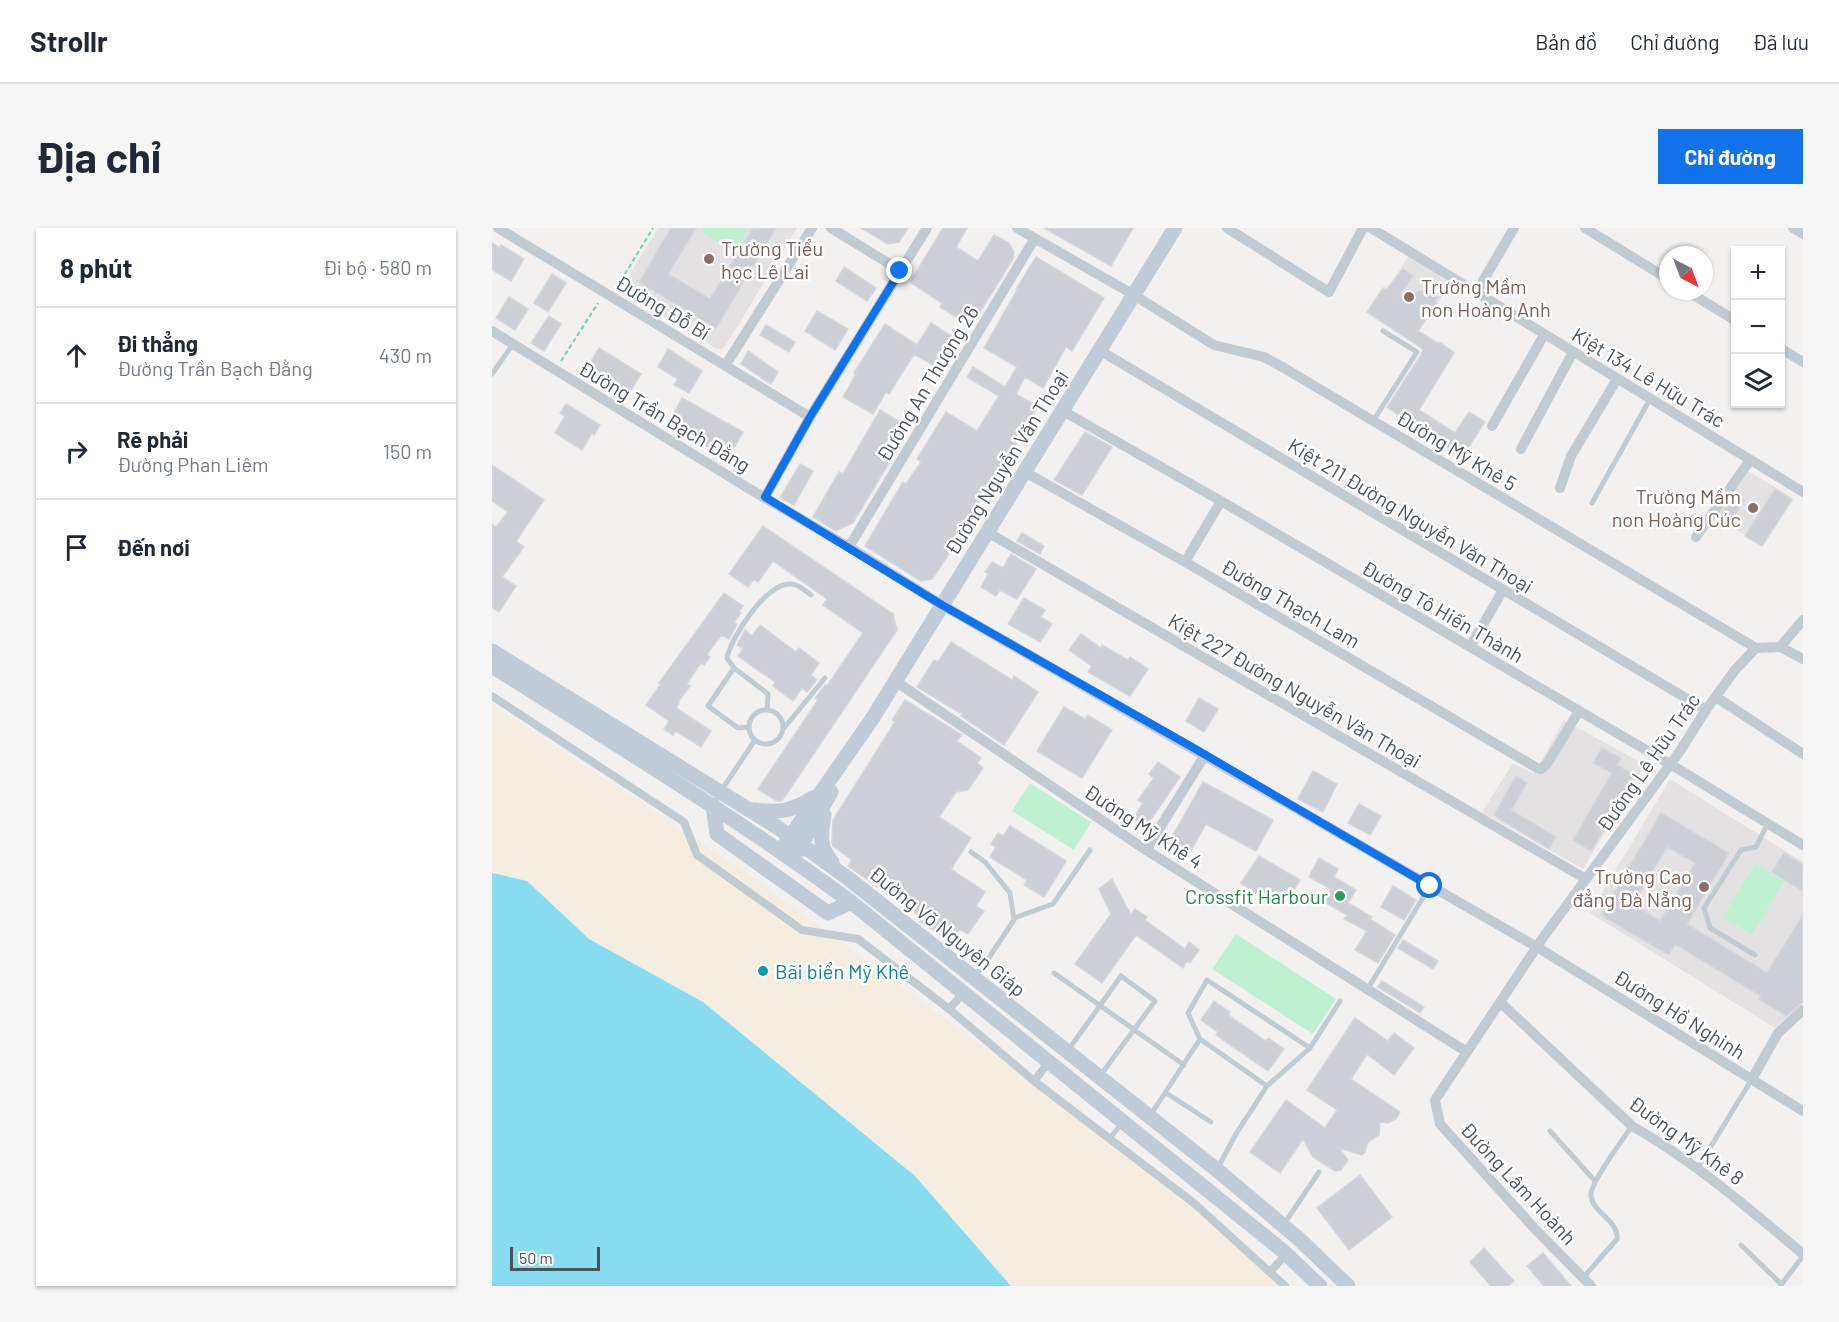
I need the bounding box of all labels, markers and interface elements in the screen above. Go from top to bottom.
text: Strollr [30,24,108,58]
text: Bản đồ [1535,29,1597,54]
text: Chỉ đường [1630,29,1719,54]
text: Đã lưu [1752,29,1809,54]
button: Chỉ đường [1658,129,1803,184]
text: Địa chỉ [36,131,161,181]
place label: Trường Tiểu học Lê Lai [721,236,823,283]
north arrow [1659,246,1713,300]
map controls [1731,246,1785,408]
button: + [1731,246,1785,300]
text: 8 phút [60,252,132,283]
marker: Trường Tiểu học Lê Lai [702,252,716,266]
text: Đi bộ · 580 m [323,255,432,279]
route end [886,257,912,283]
street label: Đường Đỗ Bí [612,270,714,344]
place label: Trường Mầm non Hoàng Anh [1421,274,1551,321]
marker: Trường Mầm non Hoàng Anh [1402,290,1416,304]
button: − [1731,300,1785,354]
street label: Đường An Thượng 26 [871,301,983,465]
street label: Kiệt 134 Lê Hữu Trác [1568,322,1730,432]
text: Đi thẳng [117,330,198,356]
icon: ahead [60,339,93,372]
text: 430 m [379,343,432,367]
button: layers [1731,354,1785,408]
street label: Đường Trần Bạch Đằng [575,355,755,477]
text: Đường Trần Bạch Đằng [117,356,313,380]
street label: Đường Nguyễn Văn Thoại [939,365,1073,559]
street label: Đường Mỹ Khê 5 [1393,405,1521,495]
text: Rẽ phải [117,426,188,452]
street label: Kiệt 211 Đường Nguyễn Văn Thoại [1284,432,1538,598]
icon: right [60,435,93,468]
text: 150 m [383,439,432,463]
text: Đường Phan Liêm [117,452,269,476]
place label: Trường Mầm non Hoàng Cúc [1612,484,1741,531]
marker: Trường Mầm non Hoàng Cúc [1746,501,1760,515]
icon: arrive [60,531,93,564]
text: Đến nơi [117,534,190,560]
street label: Đường Thạch Lam [1217,554,1365,652]
street label: Đường Tô Hiến Thành [1358,555,1528,667]
street label: Kiệt 227 Đường Nguyễn Văn Thoại [1164,608,1426,772]
street label: Đường Lê Hữu Trác [1591,688,1705,836]
street label: Đường Mỹ Khê 4 [1080,779,1208,873]
street label: Đường Võ Nguyên Giáp [865,861,1031,1001]
place label: Trường Cao đẳng Đà Nẵng [1572,864,1692,911]
route start [1416,872,1442,898]
marker: Trường Cao đẳng Đà Nẵng [1697,880,1711,894]
place label: Crossfit Harbour [1185,884,1328,908]
marker: Crossfit Harbour [1333,889,1347,903]
place label: Bãi biển Mỹ Khê [775,959,909,983]
marker: Bãi biển Mỹ Khê [756,964,770,978]
street label: Đường Hồ Nghinh [1610,964,1750,1064]
street label: Đường Mỹ Khê 8 [1625,1090,1749,1190]
street label: Đường Lâm Hoành [1456,1117,1582,1249]
scale bar [510,1244,600,1272]
text: 50 m [519,1248,553,1267]

